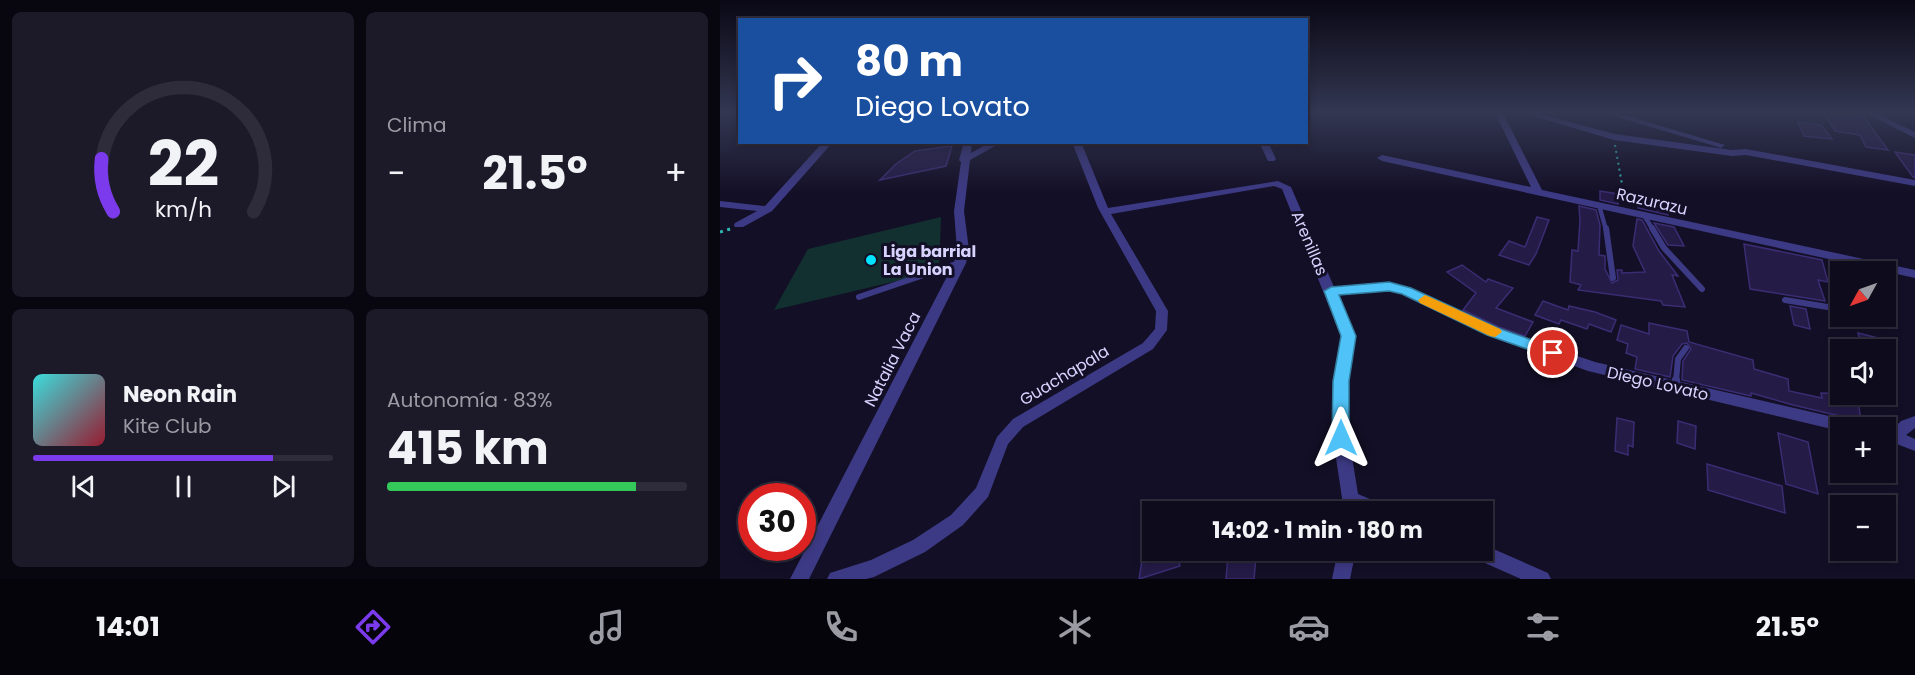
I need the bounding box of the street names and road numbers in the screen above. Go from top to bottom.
street label: Razurazu [1614,182,1690,221]
street label: Arenillas [1286,207,1333,279]
street label: Natalia Vaca [859,308,926,411]
street label: Guachapala [1015,340,1113,411]
street label: Diego Lovato [1605,361,1711,406]

